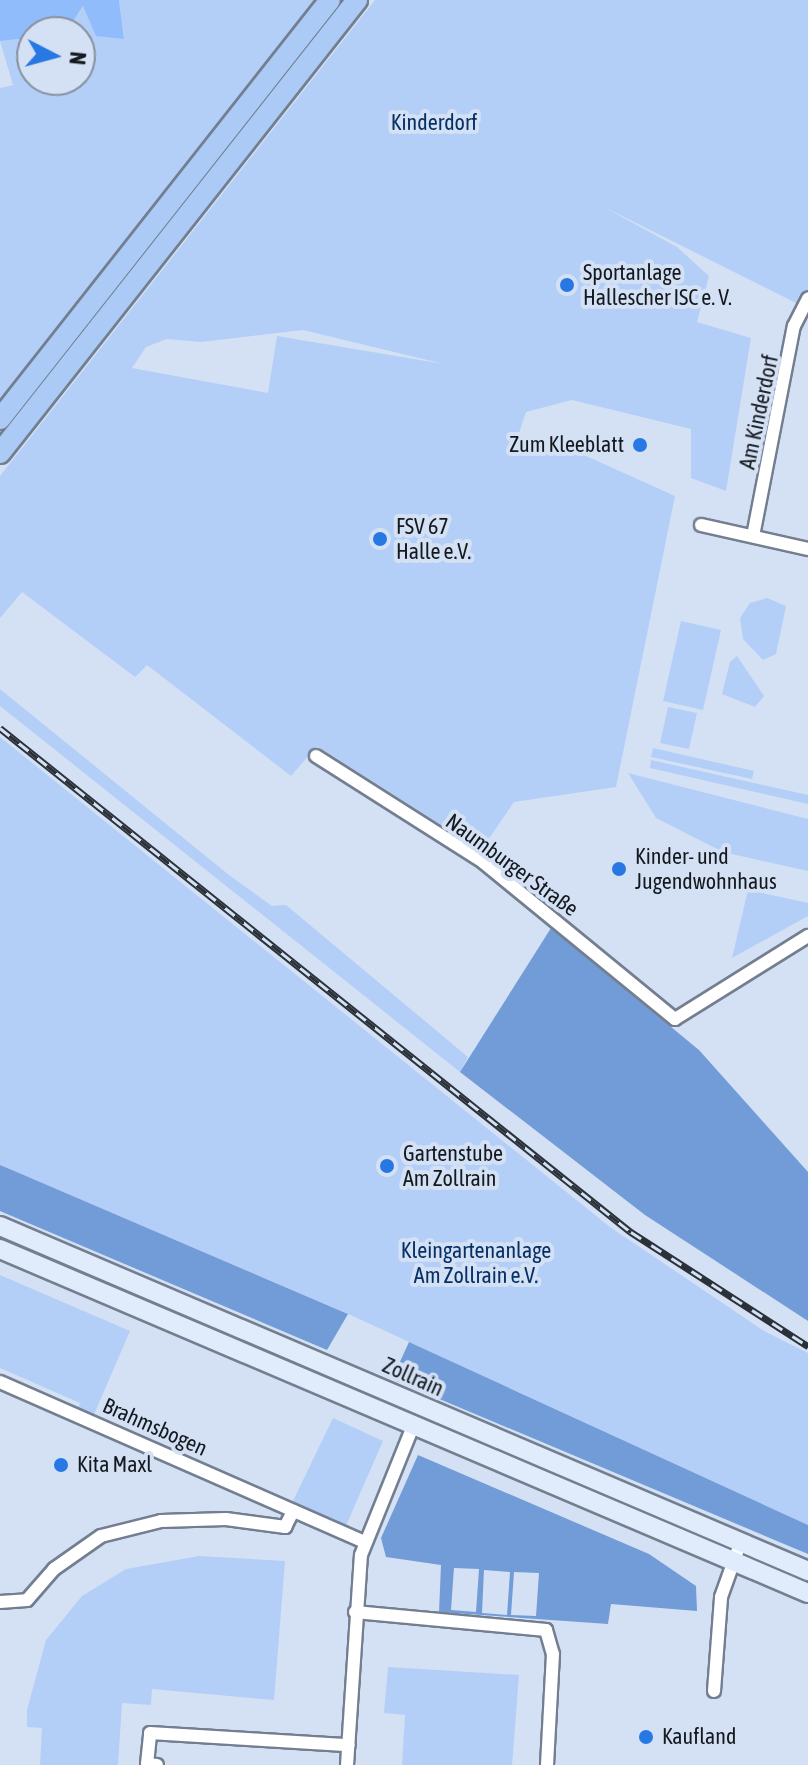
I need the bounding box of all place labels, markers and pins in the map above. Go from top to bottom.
place label: Sportanlage Hallescher ISC e. V. [583,259,732,310]
marker: Sportanlage Hallescher ISC e. V. [558,276,576,294]
place label: Zum Kleeblatt [509,432,624,458]
marker: Zum Kleeblatt [631,436,649,454]
place label: FSV 67 Halle e.V. [396,513,471,564]
marker: FSV 67 Halle e.V. [371,530,389,548]
place label: Kinder- und Jugendwohnhaus [635,843,777,894]
marker: Kinder- und Jugendwohnhaus [610,860,628,878]
place label: Gartenstube Am Zollrain [403,1140,503,1192]
marker: Gartenstube Am Zollrain [378,1157,396,1175]
place label: Kita Maxl [77,1452,152,1478]
marker: Kita Maxl [52,1456,70,1474]
place label: Kaufland [662,1724,736,1750]
marker: Kaufland [637,1728,655,1746]

